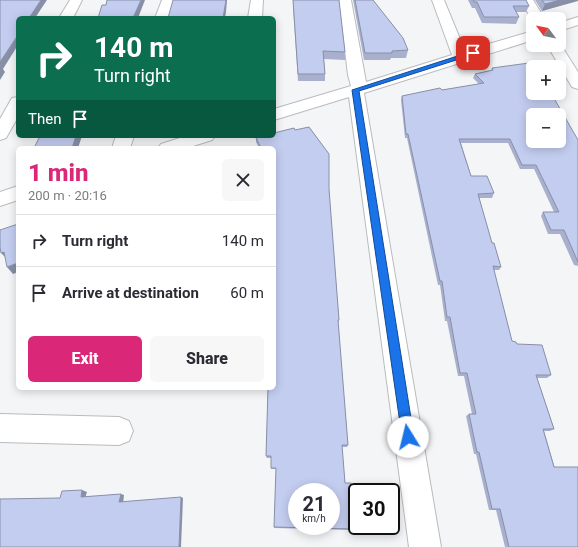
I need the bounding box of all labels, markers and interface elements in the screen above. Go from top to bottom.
north arrow [526,12,566,52]
map controls [526,12,566,148]
text: 140 m [94,31,173,64]
icon: right [28,32,80,84]
pin [456,36,490,70]
icon: arrive [462,42,484,64]
button: + [526,60,566,100]
text: Turn right [94,65,171,86]
icon: arrive [69,108,91,130]
button: − [526,108,566,148]
text: Then [28,110,61,128]
text: 1 min [28,159,89,187]
button: close [222,159,264,201]
text: 200 m · 20:16 [28,188,107,203]
icon: right [28,230,50,252]
text: Turn right [62,232,128,250]
text: 140 m [222,232,264,250]
icon: arrive [28,282,50,304]
text: Arrive at destination [62,284,199,302]
text: 60 m [230,284,264,302]
button: Exit [28,336,142,382]
button: Share [150,336,264,382]
position arrow [387,416,429,458]
speed limit sign: 30 [348,483,400,535]
text: 21 [303,492,325,516]
text: km/h [302,513,326,524]

